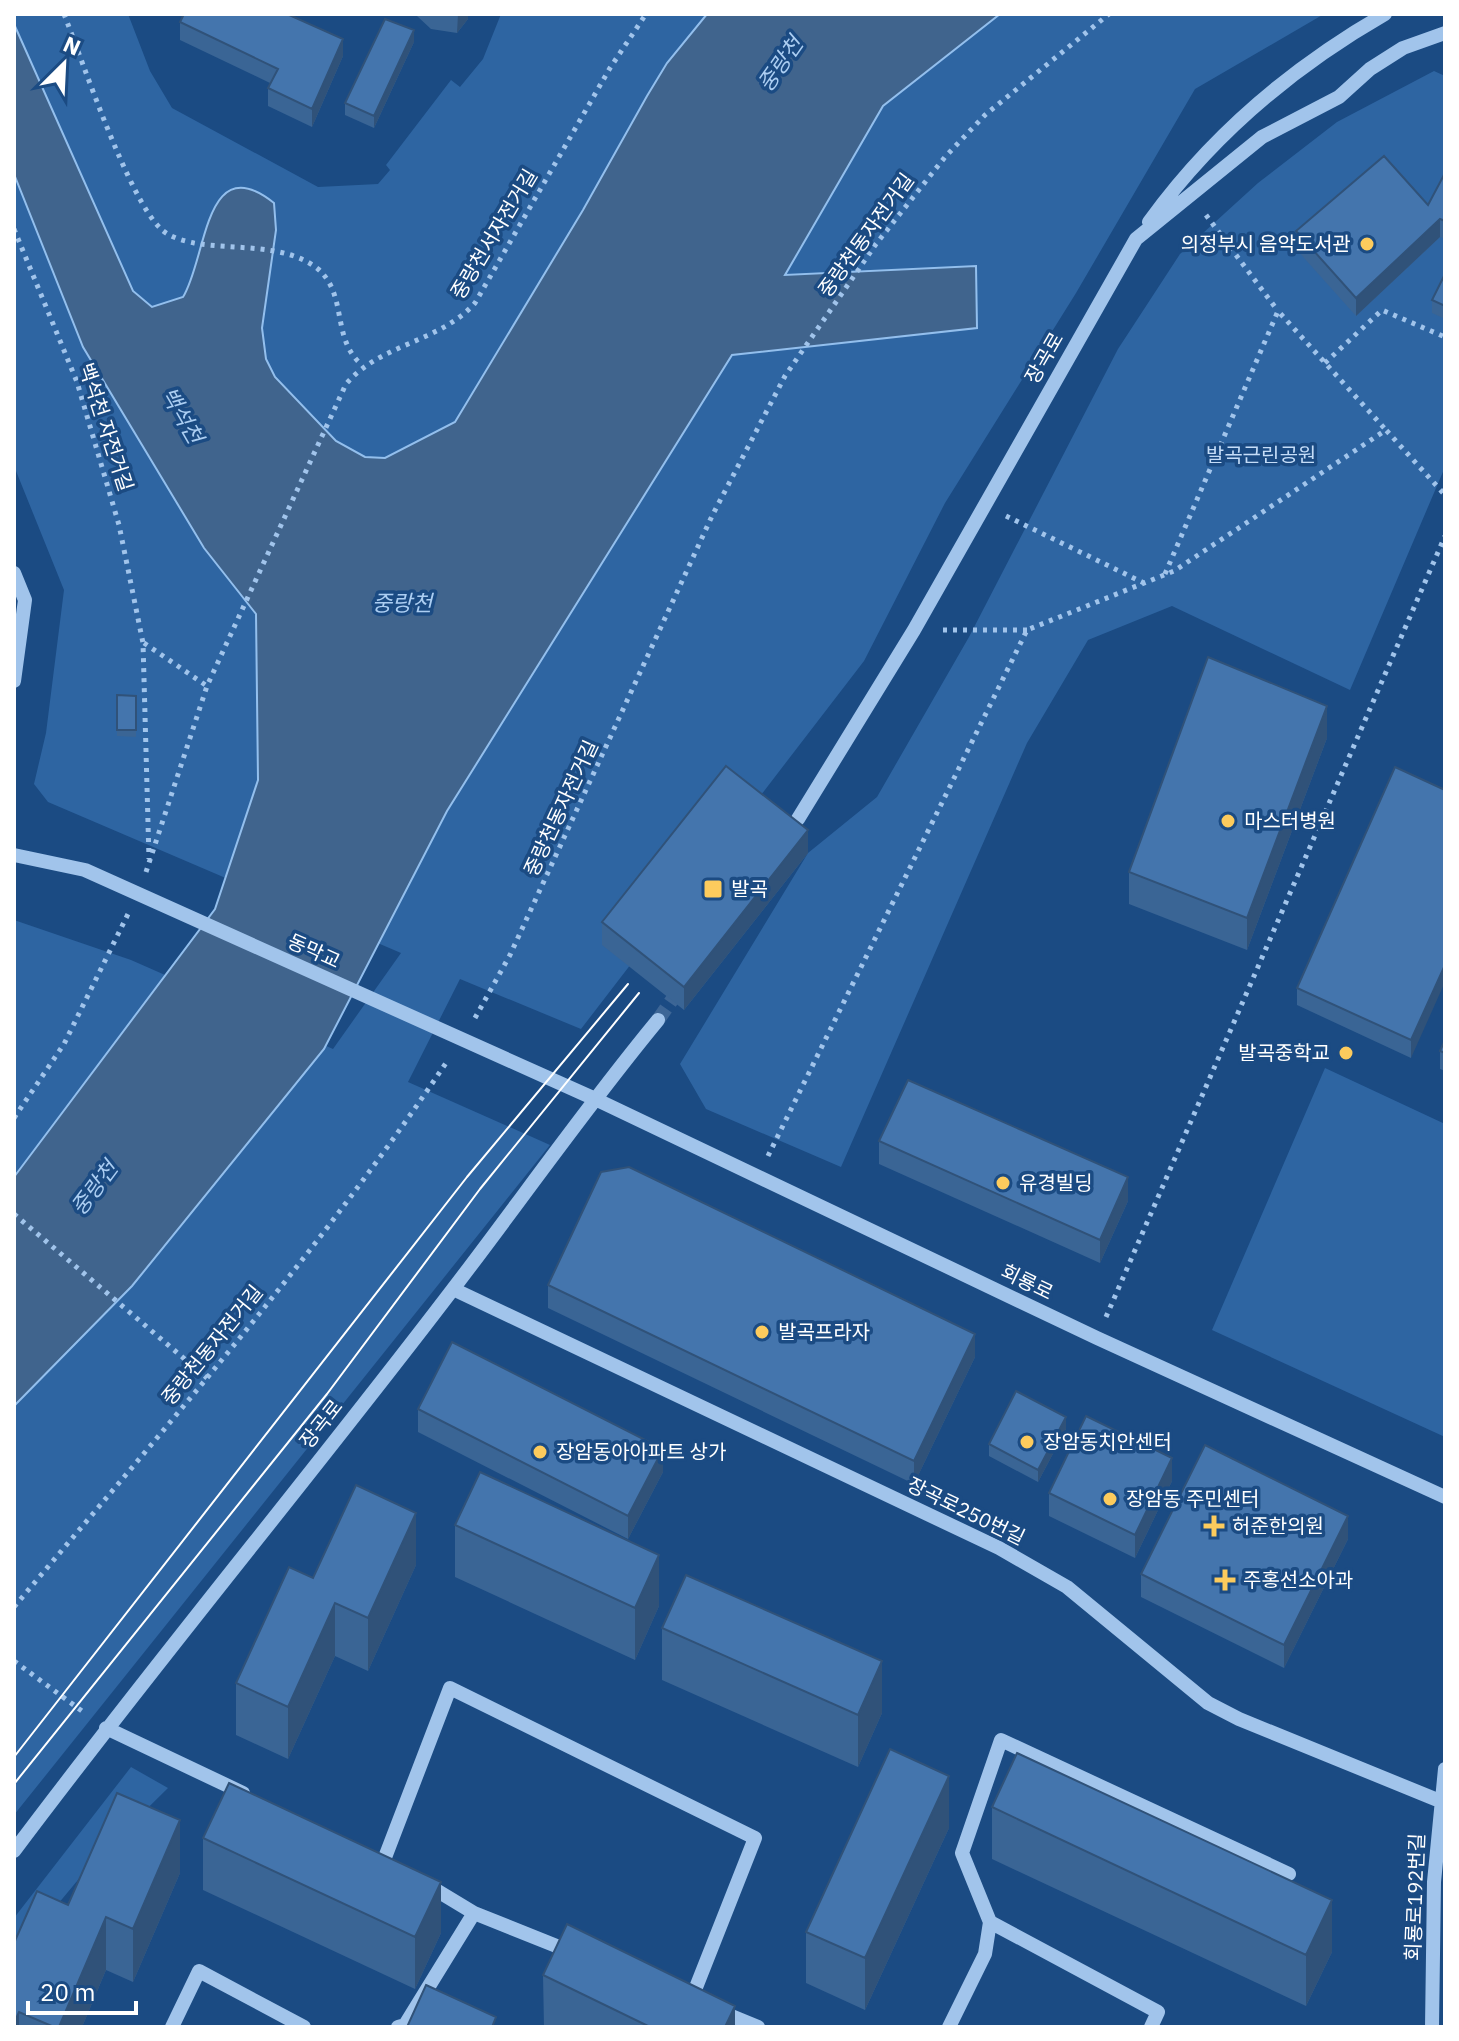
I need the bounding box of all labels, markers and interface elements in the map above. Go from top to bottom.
north arrow [24,24,104,104]
water label: 중랑천 [750,28,810,97]
text: N [59,29,86,62]
street label: 중랑천서자전거길 [444,164,543,304]
street label: 중랑천동자전거길 [811,167,920,302]
place label: 의정부시 음악도서관 [1181,230,1351,257]
marker: 의정부시 음악도서관 [1358,235,1376,253]
street label: 장곡로 [1018,327,1069,388]
street label: 백석천 자전거길 [73,359,140,495]
water label: 백석천 [155,381,212,451]
park label: 발곡근린공원 [1206,441,1316,468]
water label: 중랑천 [372,588,435,617]
street label: 중랑천동자전거길 [517,735,604,880]
place label: 마스터병원 [1244,807,1336,834]
marker: 마스터병원 [1219,812,1237,830]
place label: 발곡 [731,875,768,902]
marker: 발곡 [702,878,724,900]
street label: 동막교 [283,927,345,974]
place label: 발곡중학교 [1238,1039,1330,1066]
marker: 발곡중학교 [1337,1044,1355,1062]
water label: 중랑천 [64,1153,125,1221]
place label: 유경빌딩 [1019,1169,1093,1196]
marker: 유경빌딩 [994,1174,1012,1192]
street label: 회룡로 [996,1257,1058,1306]
street label: 중랑천동자전거길 [155,1279,268,1410]
place label: 발곡프라자 [778,1318,870,1345]
marker: 발곡프라자 [753,1323,771,1341]
street label: 장곡로 [293,1394,348,1454]
place label: 장암동치안센터 [1043,1428,1172,1455]
marker: 장암동치안센터 [1018,1433,1036,1451]
place label: 장암동아아파트 상가 [556,1438,726,1465]
marker: 장암동아아파트 상가 [531,1443,549,1461]
street label: 장곡로250번길 [903,1470,1030,1551]
place label: 장암동 주민센터 [1126,1485,1260,1512]
marker: 장암동 주민센터 [1101,1490,1119,1508]
place label: 허준한의원 [1232,1512,1324,1539]
marker: 허준한의원 [1203,1515,1225,1537]
place label: 주홍선소아과 [1243,1566,1353,1593]
marker: 주홍선소아과 [1214,1569,1236,1591]
street label: 회룡로192번길 [1399,1833,1430,1961]
scale bar [28,1965,136,2015]
text: 20 m [40,1976,95,2008]

